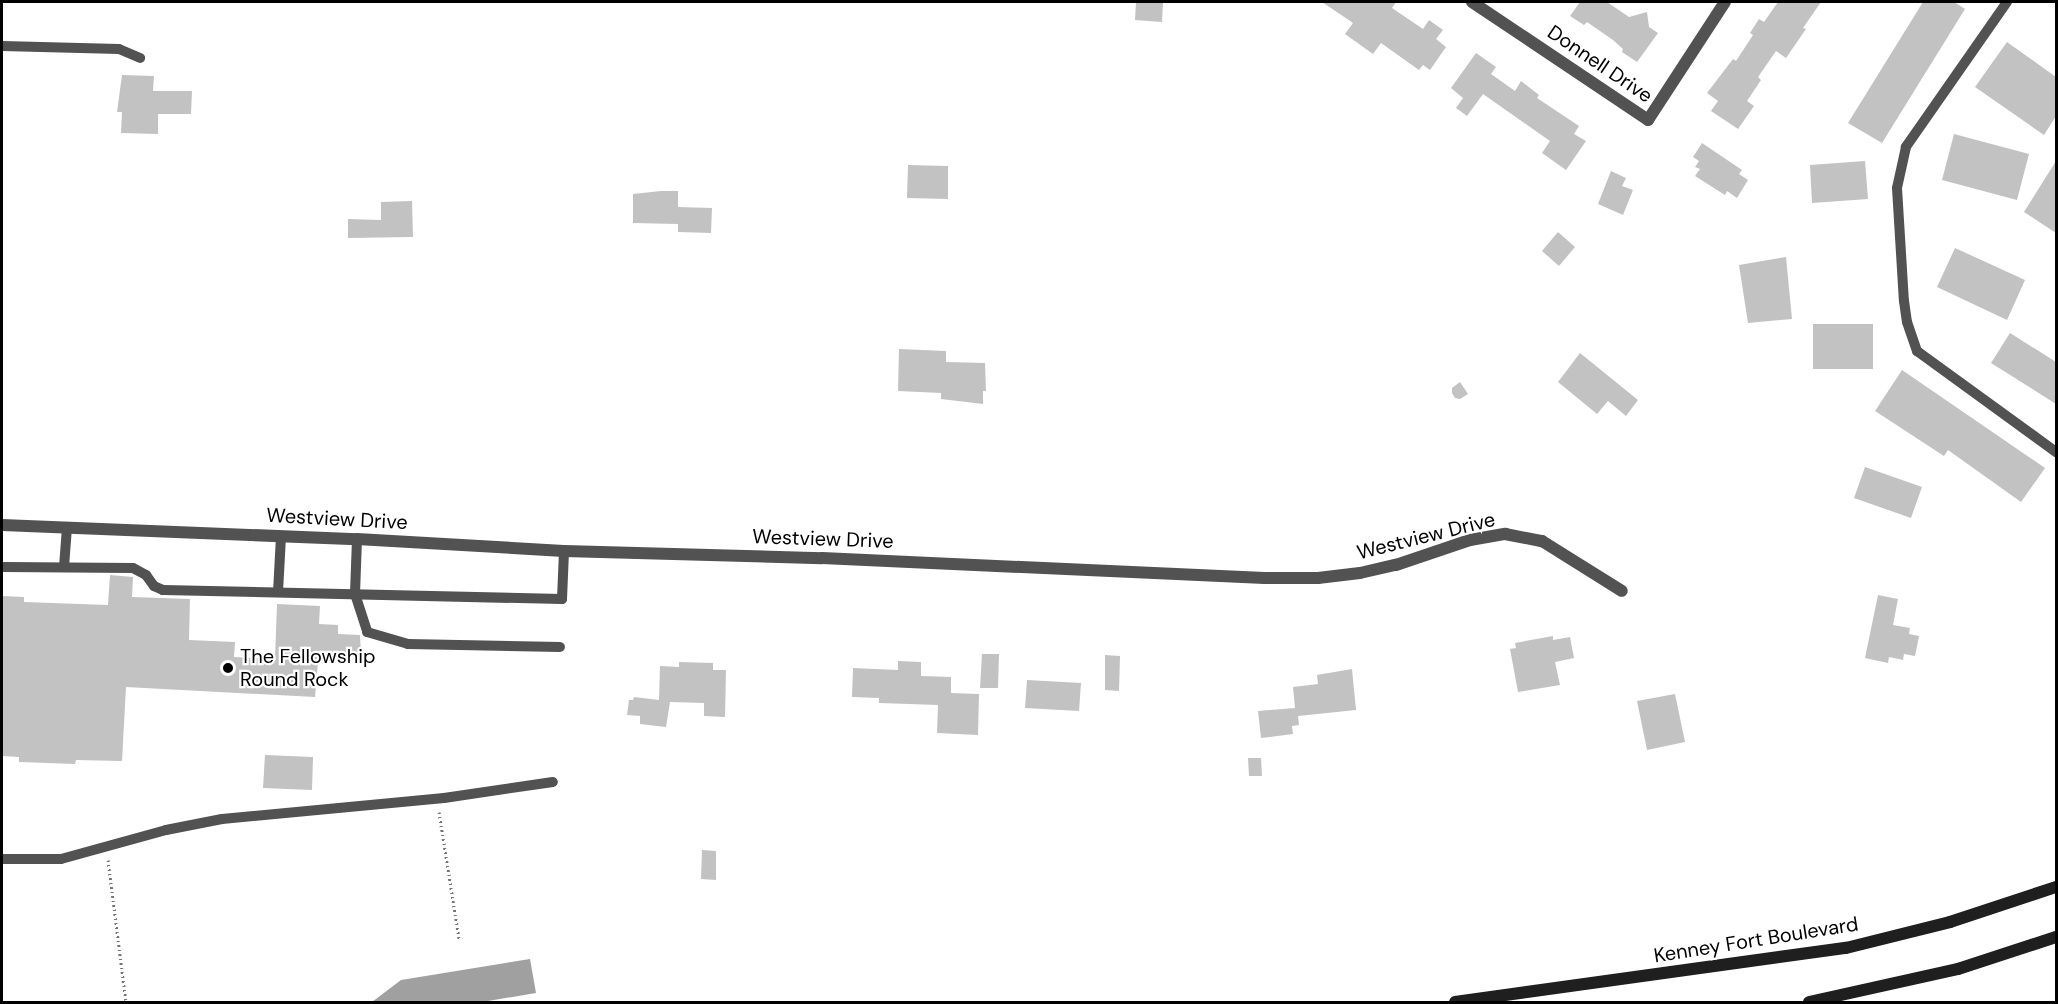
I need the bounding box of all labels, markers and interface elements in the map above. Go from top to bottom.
street label: Donnell Drive [1543,20,1657,108]
street label: Westview Drive [266,503,408,535]
street label: Westview Drive [1355,507,1497,565]
street label: Westview Drive [752,525,894,553]
place label: The Fellowship Round Rock [240,644,376,691]
marker: The Fellowship Round Rock [221,661,235,675]
street label: Kenney Fort Boulevard [1652,912,1860,968]

